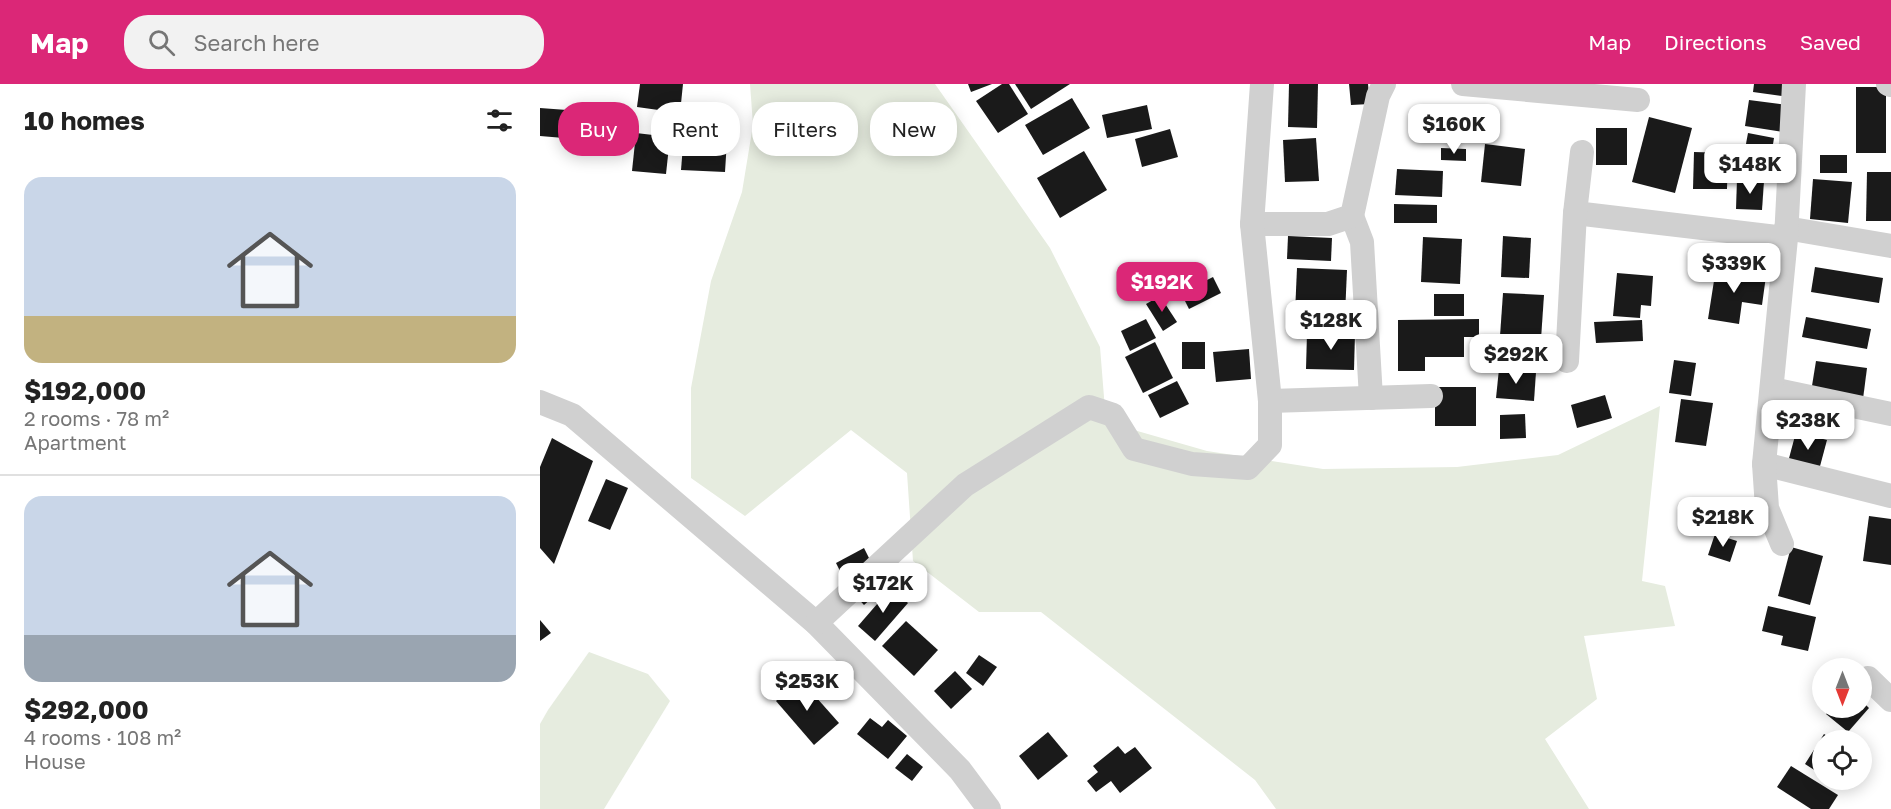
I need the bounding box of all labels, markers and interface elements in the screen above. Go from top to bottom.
search box [124,15,544,69]
text: Map [30,26,88,59]
icon: search [145,26,178,59]
text: Search here [193,29,319,56]
text: Map [1588,29,1631,55]
text: Directions [1664,29,1767,55]
text: Saved [1800,29,1861,55]
chip: Buy [558,102,639,156]
chip: Rent [651,102,740,156]
chip: Filters [752,102,858,156]
chip: New [870,102,957,156]
icon: filters [483,104,516,137]
pin: $160K [1412,104,1496,155]
text: 10 homes [24,105,145,136]
text: $160K [1422,111,1486,135]
pin: $148K [1708,144,1792,195]
text: $148K [1718,151,1782,175]
icon: home [216,216,324,324]
pin: $339K [1692,243,1776,294]
text: $339K [1702,250,1767,274]
pin: $192K [1120,262,1204,313]
text: $192K [1130,269,1194,293]
pin: $128K [1289,300,1373,351]
text: $128K [1299,307,1363,331]
pin: $292K [1474,334,1558,385]
text: $292K [1484,341,1549,365]
text: $192,000 [24,375,146,406]
pin: $238K [1766,400,1850,451]
text: 2 rooms · 78 m² [24,406,169,430]
text: $238K [1775,407,1841,431]
text: Apartment [24,430,127,454]
pin: $218K [1681,497,1765,548]
text: $218K [1691,504,1755,528]
icon: home [216,535,324,643]
pin: $172K [841,563,925,614]
text: $172K [852,570,914,594]
north arrow [1812,658,1872,718]
map controls [1812,658,1872,790]
pin: $253K [765,661,849,712]
text: $253K [775,668,839,692]
text: $292,000 [24,694,149,725]
text: 4 rooms · 108 m² [24,725,181,749]
button: locate [1812,730,1872,790]
text: House [24,749,86,773]

